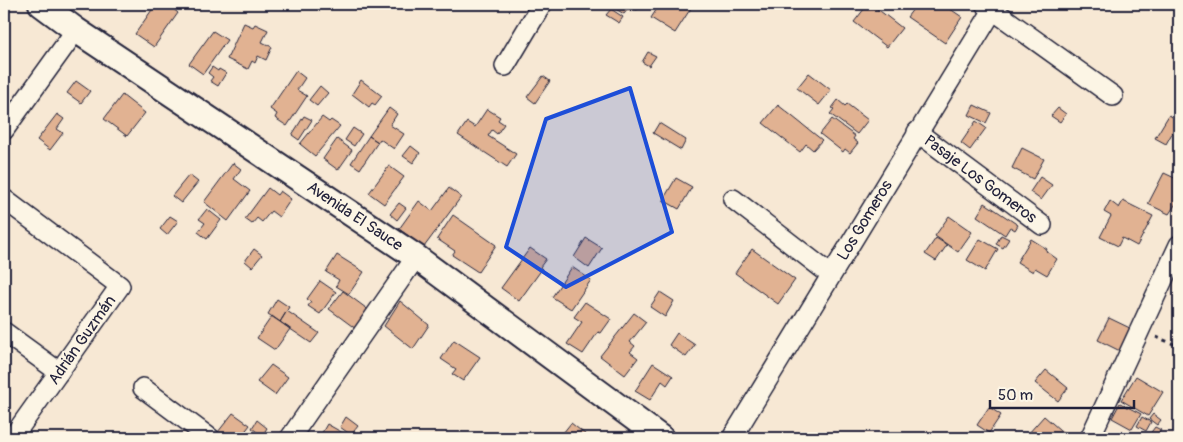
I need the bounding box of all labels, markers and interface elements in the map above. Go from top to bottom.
street label: Pasaje Los Gomeros [920,131,1041,228]
street label: Avenida El Sauce [303,177,407,255]
street label: Los Gomeros [833,177,897,264]
street label: Adrián Guzmán [44,291,120,389]
scale bar [990,377,1134,409]
text: 50 m [998,386,1033,405]

